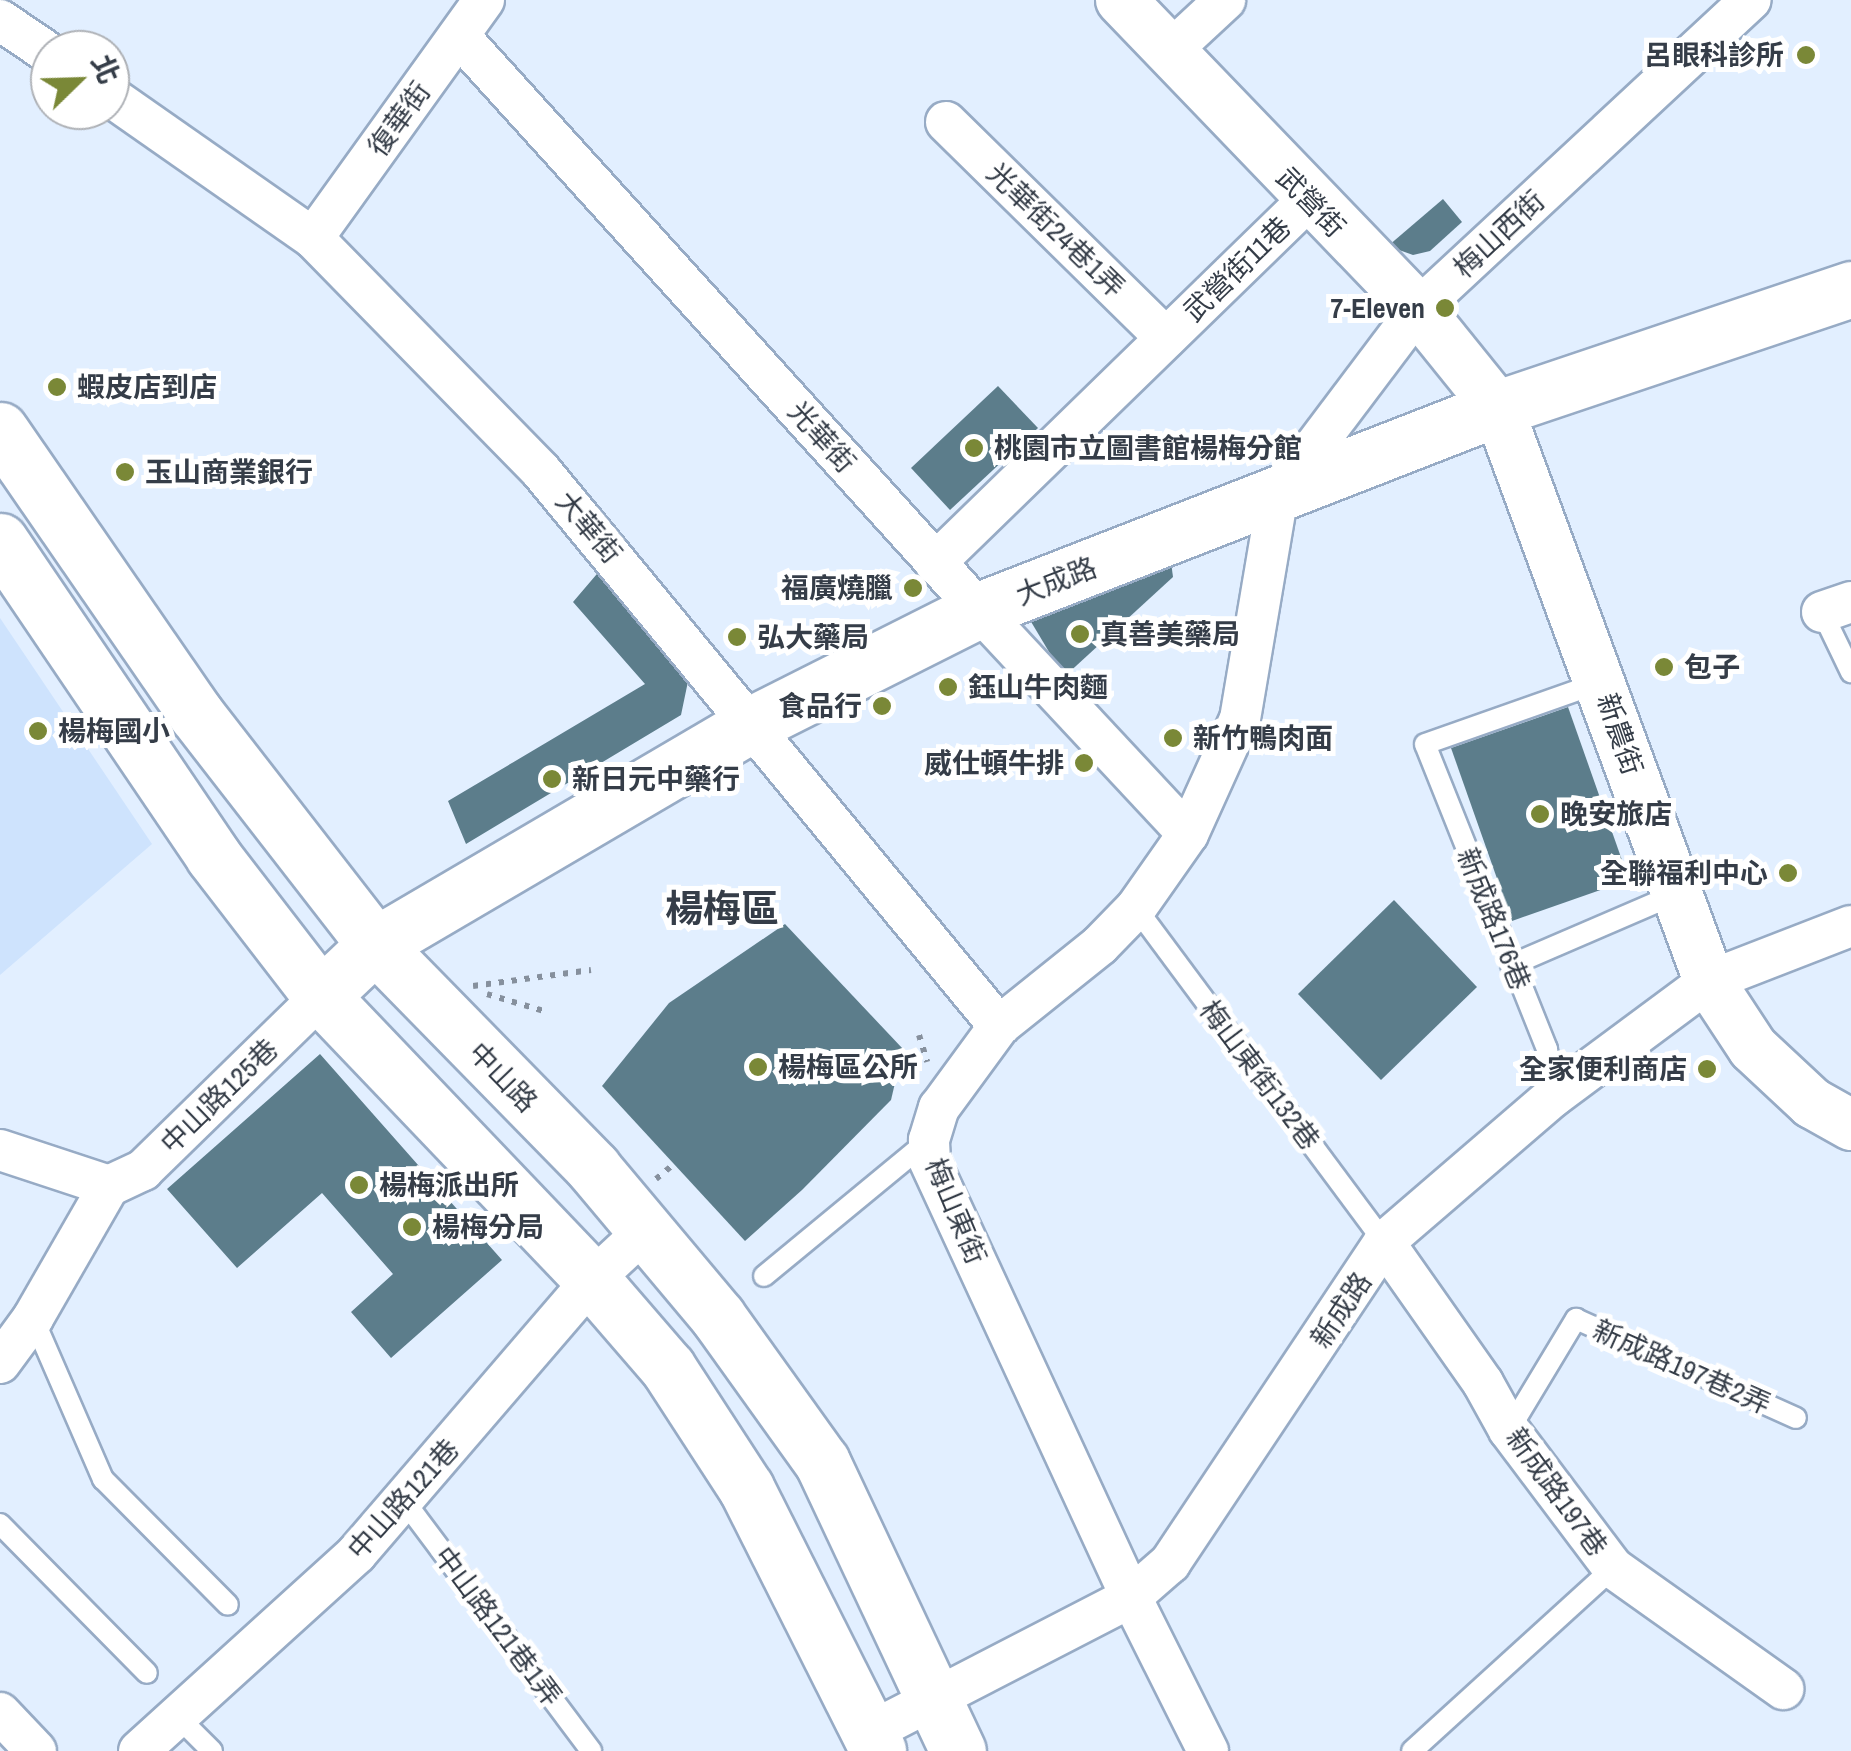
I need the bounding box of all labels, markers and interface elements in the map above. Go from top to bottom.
north arrow [30,30,130,130]
place label: 呂眼科診所 [1644,38,1784,72]
marker: 呂眼科診所 [1793,42,1819,68]
text: 北 [83,49,129,89]
street label: 復華街 [361,75,437,163]
street label: 光華街24巷1弄 [980,156,1132,304]
street label: 武營街 [1270,160,1352,244]
street label: 梅山西街 [1447,184,1551,284]
street label: 武營街11巷 [1176,210,1298,328]
place label: 7-Eleven [1331,291,1425,325]
marker: 7-Eleven [1434,297,1456,319]
place label: 蝦皮店到店 [77,370,217,404]
marker: 蝦皮店到店 [46,376,68,398]
street label: 光華街 [781,395,863,479]
place label: 桃園市立圖書館楊梅分館 [994,431,1302,465]
marker: 桃園市立圖書館楊梅分館 [963,437,985,459]
place label: 玉山商業銀行 [145,455,313,489]
marker: 玉山商業銀行 [114,461,136,483]
street label: 大華街 [549,484,629,570]
street label: 大成路 [1011,550,1101,612]
place label: 福廣燒臘 [781,571,893,605]
marker: 福廣燒臘 [902,577,924,599]
place label: 真善美藥局 [1100,617,1240,651]
place label: 弘大藥局 [757,620,869,654]
marker: 真善美藥局 [1069,623,1091,645]
marker: 弘大藥局 [726,626,748,648]
place label: 包子 [1684,650,1740,684]
marker: 包子 [1653,656,1675,678]
place label: 鈺山牛肉麵 [968,670,1108,704]
marker: 鈺山牛肉麵 [937,676,959,698]
place label: 食品行 [778,689,862,723]
street label: 新農街 [1590,689,1650,779]
marker: 食品行 [871,695,893,717]
place label: 楊梅國小 [58,714,170,748]
marker: 楊梅國小 [27,720,49,742]
place label: 新竹鴨肉面 [1193,721,1333,755]
marker: 新竹鴨肉面 [1162,727,1184,749]
place label: 威仕頓牛排 [924,746,1064,780]
marker: 威仕頓牛排 [1073,752,1095,774]
place label: 新日元中藥行 [572,762,740,796]
marker: 新日元中藥行 [541,768,563,790]
place label: 晚安旅店 [1560,797,1672,831]
marker: 晚安旅店 [1529,803,1551,825]
street label: 新成路176巷 [1450,843,1538,995]
place label: 全聯福利中心 [1600,856,1768,890]
marker: 全聯福利中心 [1777,862,1799,884]
district label: 楊梅區 [665,886,779,932]
street label: 梅山東街132巷 [1193,994,1327,1156]
street label: 中山路125巷 [153,1032,285,1160]
street label: 中山路 [462,1035,544,1119]
place label: 楊梅區公所 [778,1050,918,1084]
place label: 全家便利商店 [1519,1052,1687,1086]
marker: 楊梅區公所 [747,1056,769,1078]
marker: 全家便利商店 [1696,1058,1718,1080]
street label: 梅山東街 [919,1153,993,1269]
place label: 楊梅派出所 [379,1168,519,1202]
marker: 楊梅派出所 [348,1174,370,1196]
place label: 楊梅分局 [432,1210,544,1244]
marker: 楊梅分局 [401,1216,423,1238]
street label: 新成路 [1304,1266,1378,1354]
street label: 新成路197巷2弄 [1588,1313,1776,1421]
street label: 新成路197巷 [1499,1421,1615,1563]
street label: 中山路121巷 [340,1432,466,1566]
street label: 中山路121巷1弄 [427,1540,569,1712]

